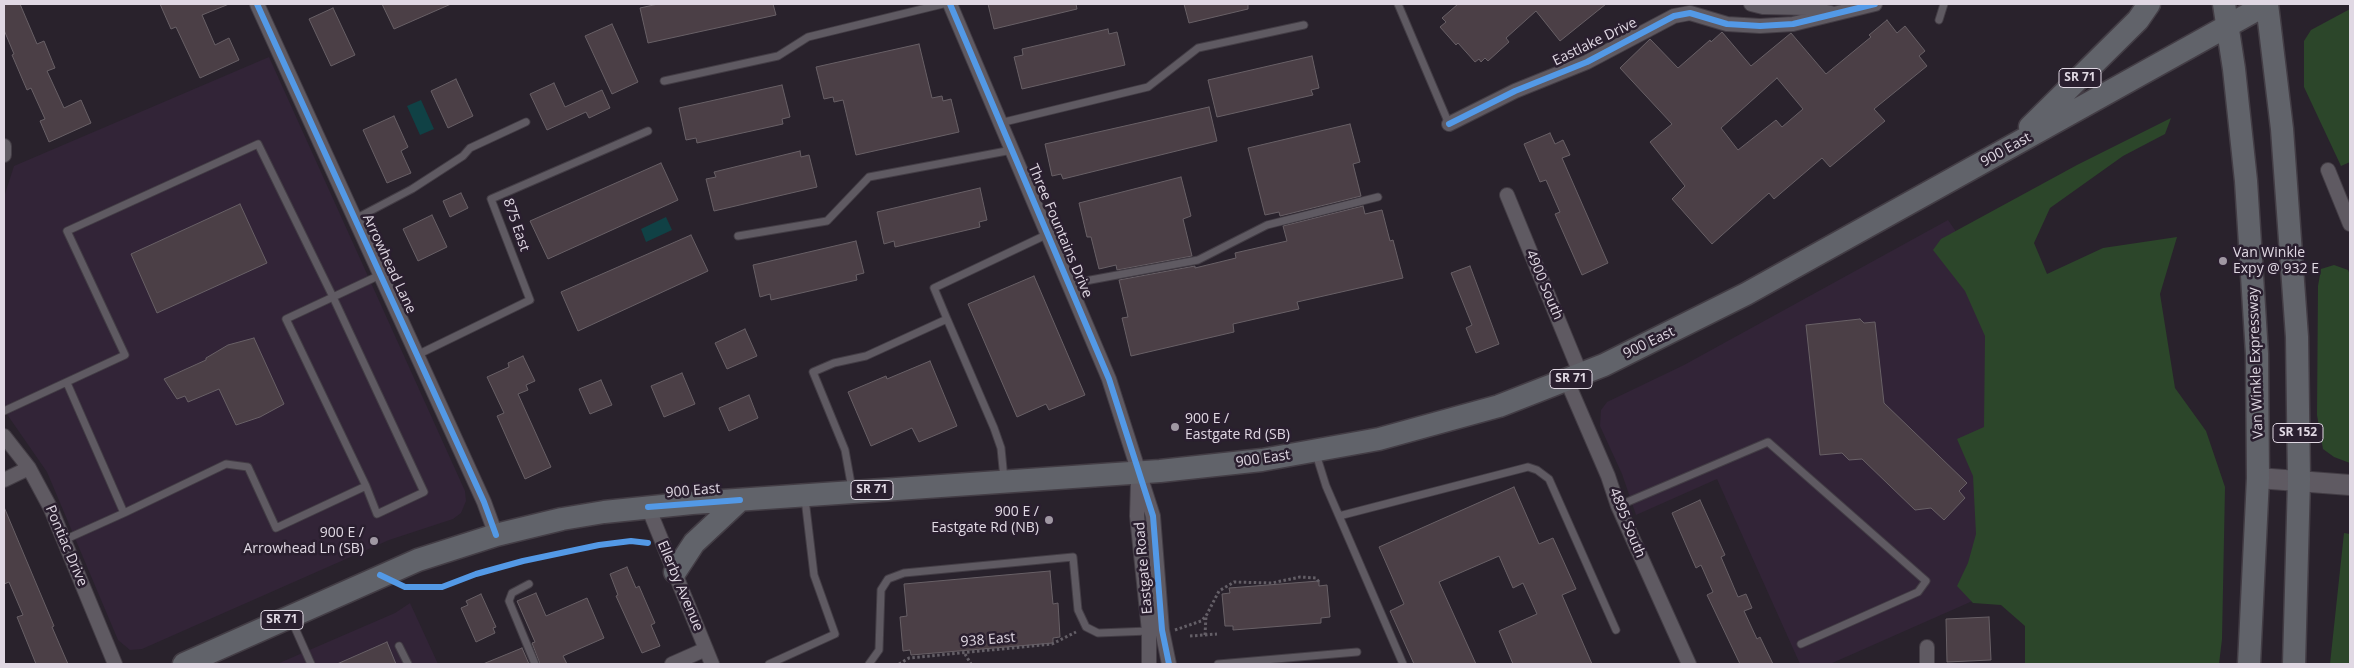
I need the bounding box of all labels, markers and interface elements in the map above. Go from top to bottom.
street label: Eastlake Drive [1550,14,1640,70]
road number: SR 71 [2059,68,2101,88]
street label: 900 East [1978,129,2034,171]
street label: Three Fountains Drive [1024,162,1096,300]
street label: 875 East [499,196,533,254]
street label: Arrowhead Lane [359,212,419,316]
place label: Van Winkle Expy @ 932 E [2233,245,2319,278]
street label: 4900 South [1522,248,1566,322]
marker: Van Winkle Expy @ 932 E [2217,255,2229,267]
street label: Van Winkle Expressway [2245,287,2267,439]
street label: 900 East [1621,323,1677,363]
road number: SR 71 [1550,369,1592,388]
place label: 900 E / Eastgate Rd (SB) [1185,411,1290,444]
marker: 900 E / Eastgate Rd (SB) [1169,421,1181,433]
road number: SR 152 [2273,423,2323,442]
street label: 900 East [1235,447,1291,471]
street label: 900 East [665,480,721,502]
road number: SR 71 [851,480,893,500]
street label: 4895 South [1605,486,1649,560]
street label: Pontiac Drive [41,503,91,589]
place label: 900 E / Eastgate Rd (NB) [931,504,1039,536]
marker: 900 E / Eastgate Rd (NB) [1043,514,1055,526]
street label: Eastgate Road [1132,521,1156,615]
place label: 900 E / Arrowhead Ln (SB) [243,525,364,558]
marker: 900 E / Arrowhead Ln (SB) [368,535,380,547]
street label: Ellerby Avenue [653,538,707,634]
road number: SR 71 [261,610,303,630]
street label: 938 East [960,629,1016,651]

